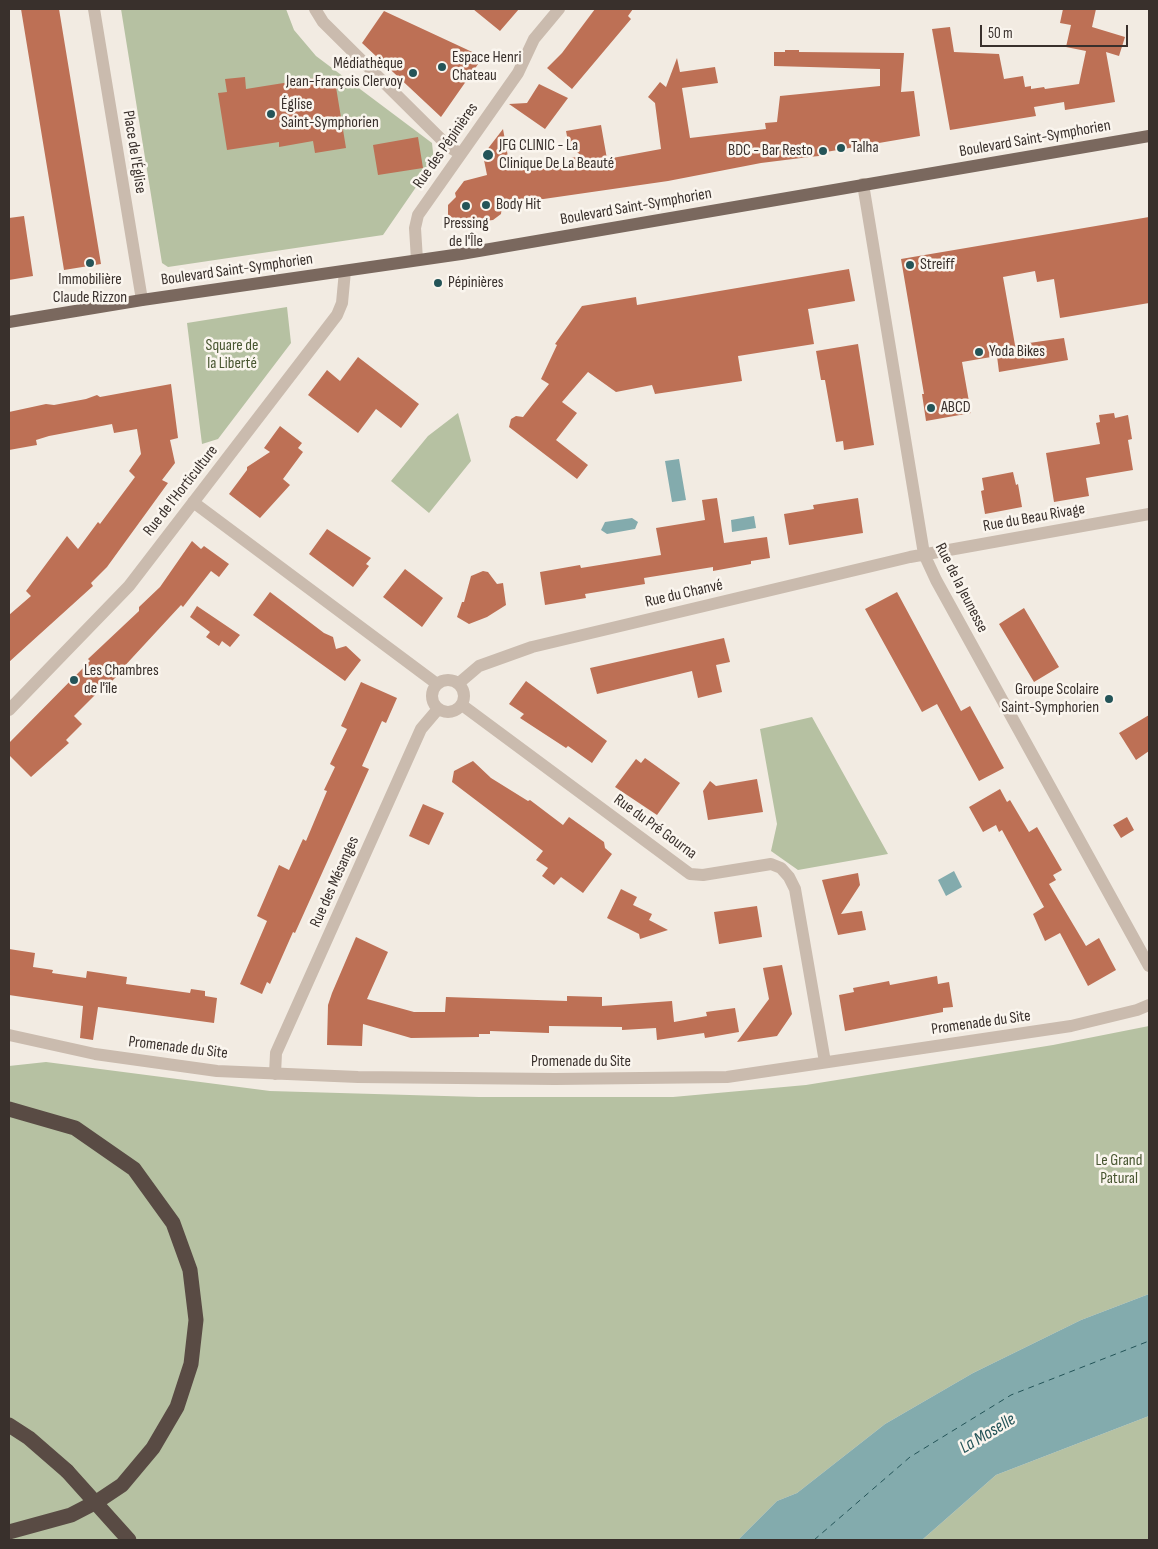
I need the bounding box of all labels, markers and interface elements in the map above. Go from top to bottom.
scale bar [983,15,1130,47]
text: 50 m [988,24,1013,43]
place label: Espace Henri Chateau [452,48,521,86]
place label: Médiathèque Jean-François Clervoy [286,54,403,92]
marker: Espace Henri Chateau [436,61,448,73]
marker: Médiathèque Jean-François Clervoy [407,67,419,79]
place label: Église Saint-Symphorien [281,95,379,133]
street label: Rue des Pépinières [409,100,483,192]
marker: Église Saint-Symphorien [265,108,277,120]
street label: Place de l'Église [118,109,150,195]
street label: Boulevard Saint-Symphorien [958,116,1112,162]
place label: JFG CLINIC - La Clinique De La Beauté [499,136,614,174]
place label: Talha [851,138,879,158]
place label: BDC - Bar Resto [728,141,813,161]
marker: Talha [835,142,847,154]
marker: BDC - Bar Resto [817,145,829,157]
marker: JFG CLINIC - La Clinique De La Beauté [481,148,495,162]
street label: Boulevard Saint-Symphorien [559,184,713,230]
place label: Body Hit [496,195,541,215]
marker: Body Hit [480,199,492,211]
marker: Pressing de l'Île [460,200,472,212]
place label: Pressing de l'Île [443,214,489,252]
street label: Boulevard Saint-Symphorien [160,250,314,290]
place label: Streiff [920,255,955,275]
marker: Immobilière Claude Rizzon [84,257,96,269]
marker: Streiff [904,259,916,271]
place label: Immobilière Claude Rizzon [53,270,127,308]
place label: Pépinières [448,273,504,293]
marker: Pépinières [432,277,444,289]
park label: Square de la Liberté [206,336,258,374]
place label: Yoda Bikes [989,342,1045,362]
marker: Yoda Bikes [973,346,985,358]
place label: ABCD [941,398,971,418]
marker: ABCD [925,402,937,414]
street label: Rue de l'Horticulture [140,442,222,540]
street label: Rue du Beau Rivage [982,500,1086,536]
street label: Rue de la Jeunesse [930,540,992,636]
street label: Rue du Chanvé [643,576,725,612]
place label: Les Chambres de l'île [84,661,159,699]
marker: Les Chambres de l'île [68,674,80,686]
place label: Groupe Scolaire Saint-Symphorien [1001,680,1099,718]
marker: Groupe Scolaire Saint-Symphorien [1103,693,1115,705]
street label: Rue du Pré Gourna [610,790,700,864]
street label: Rue des Mésanges [306,834,364,930]
street label: Promenade du Site [930,1007,1032,1039]
street label: Promenade du Site [127,1032,229,1064]
street label: Promenade du Site [531,1052,631,1072]
park label: Le Grand Patural [1096,1151,1142,1189]
water label: La Moselle [956,1409,1020,1459]

